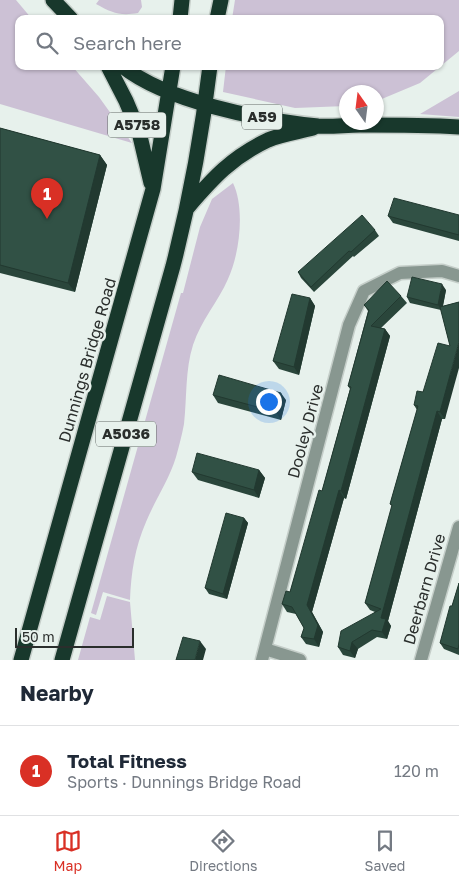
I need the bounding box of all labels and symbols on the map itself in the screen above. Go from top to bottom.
north arrow [339,85,384,130]
road number: A59 [242,104,282,130]
road number: A5758 [108,112,166,138]
pin: 1 [31,178,63,219]
street label: Dunnings Bridge Road [54,275,120,445]
street label: Dooley Drive [283,382,327,480]
your location [256,389,282,415]
road number: A5036 [96,422,156,446]
street label: Deerbarn Drive [399,531,449,647]
scale bar [15,625,134,648]

